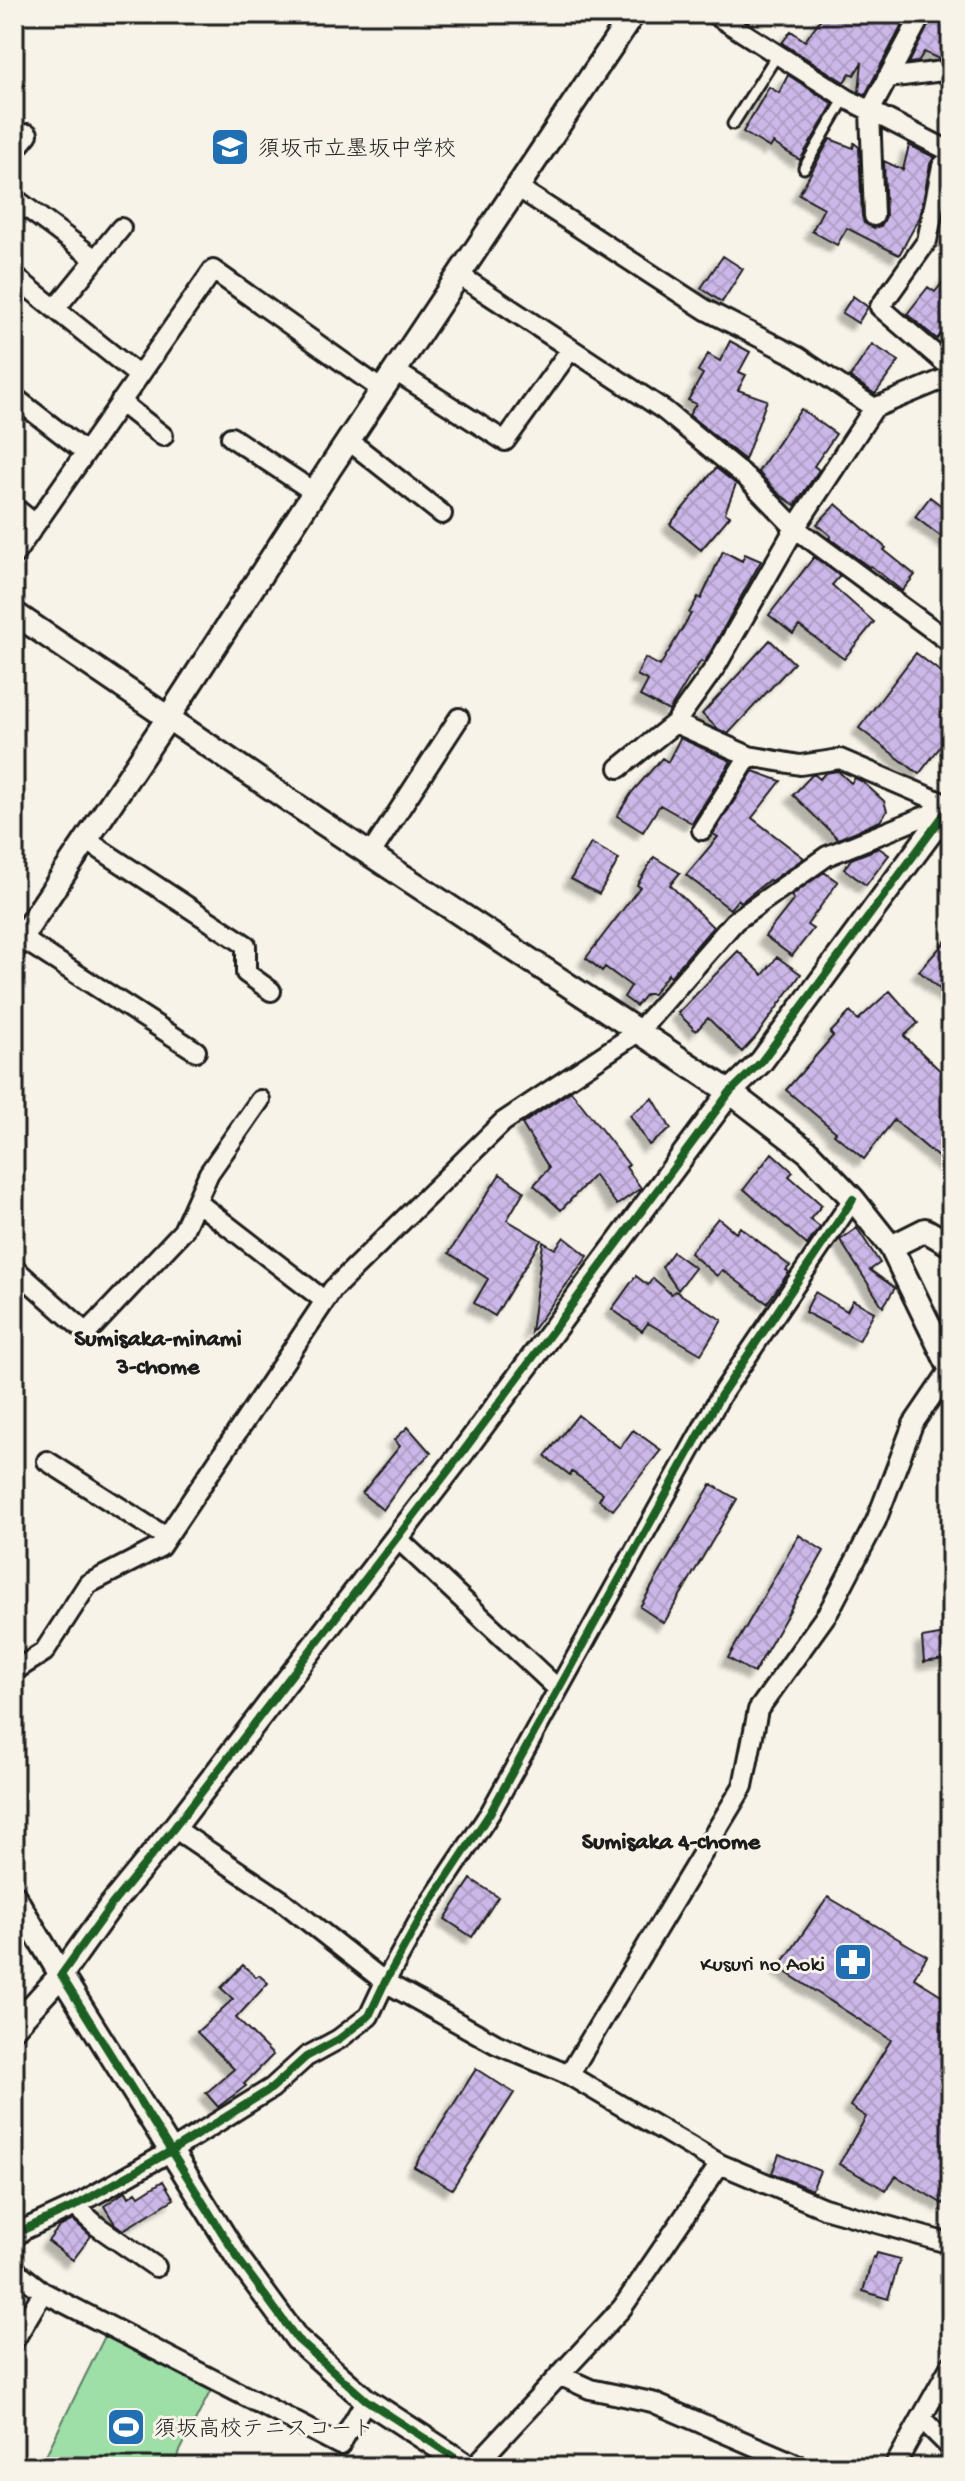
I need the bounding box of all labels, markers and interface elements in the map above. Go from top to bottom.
school or university icon: 須坂市立墨坂中学校 [209,126,251,168]
place label: 須坂市立墨坂中学校 [258,136,456,164]
district label: Sumisaka-minami 3-chome [74,1326,242,1383]
district label: Sumisaka 4-chome [582,1829,762,1858]
pharmacy icon: Kusuri no Aoki [832,1941,874,1983]
place label: Kusuri no Aoki [700,1953,825,1979]
sports icon: 須坂高校テニスコート [105,2406,147,2448]
place label: 須坂高校テニスコート [154,2417,374,2444]

